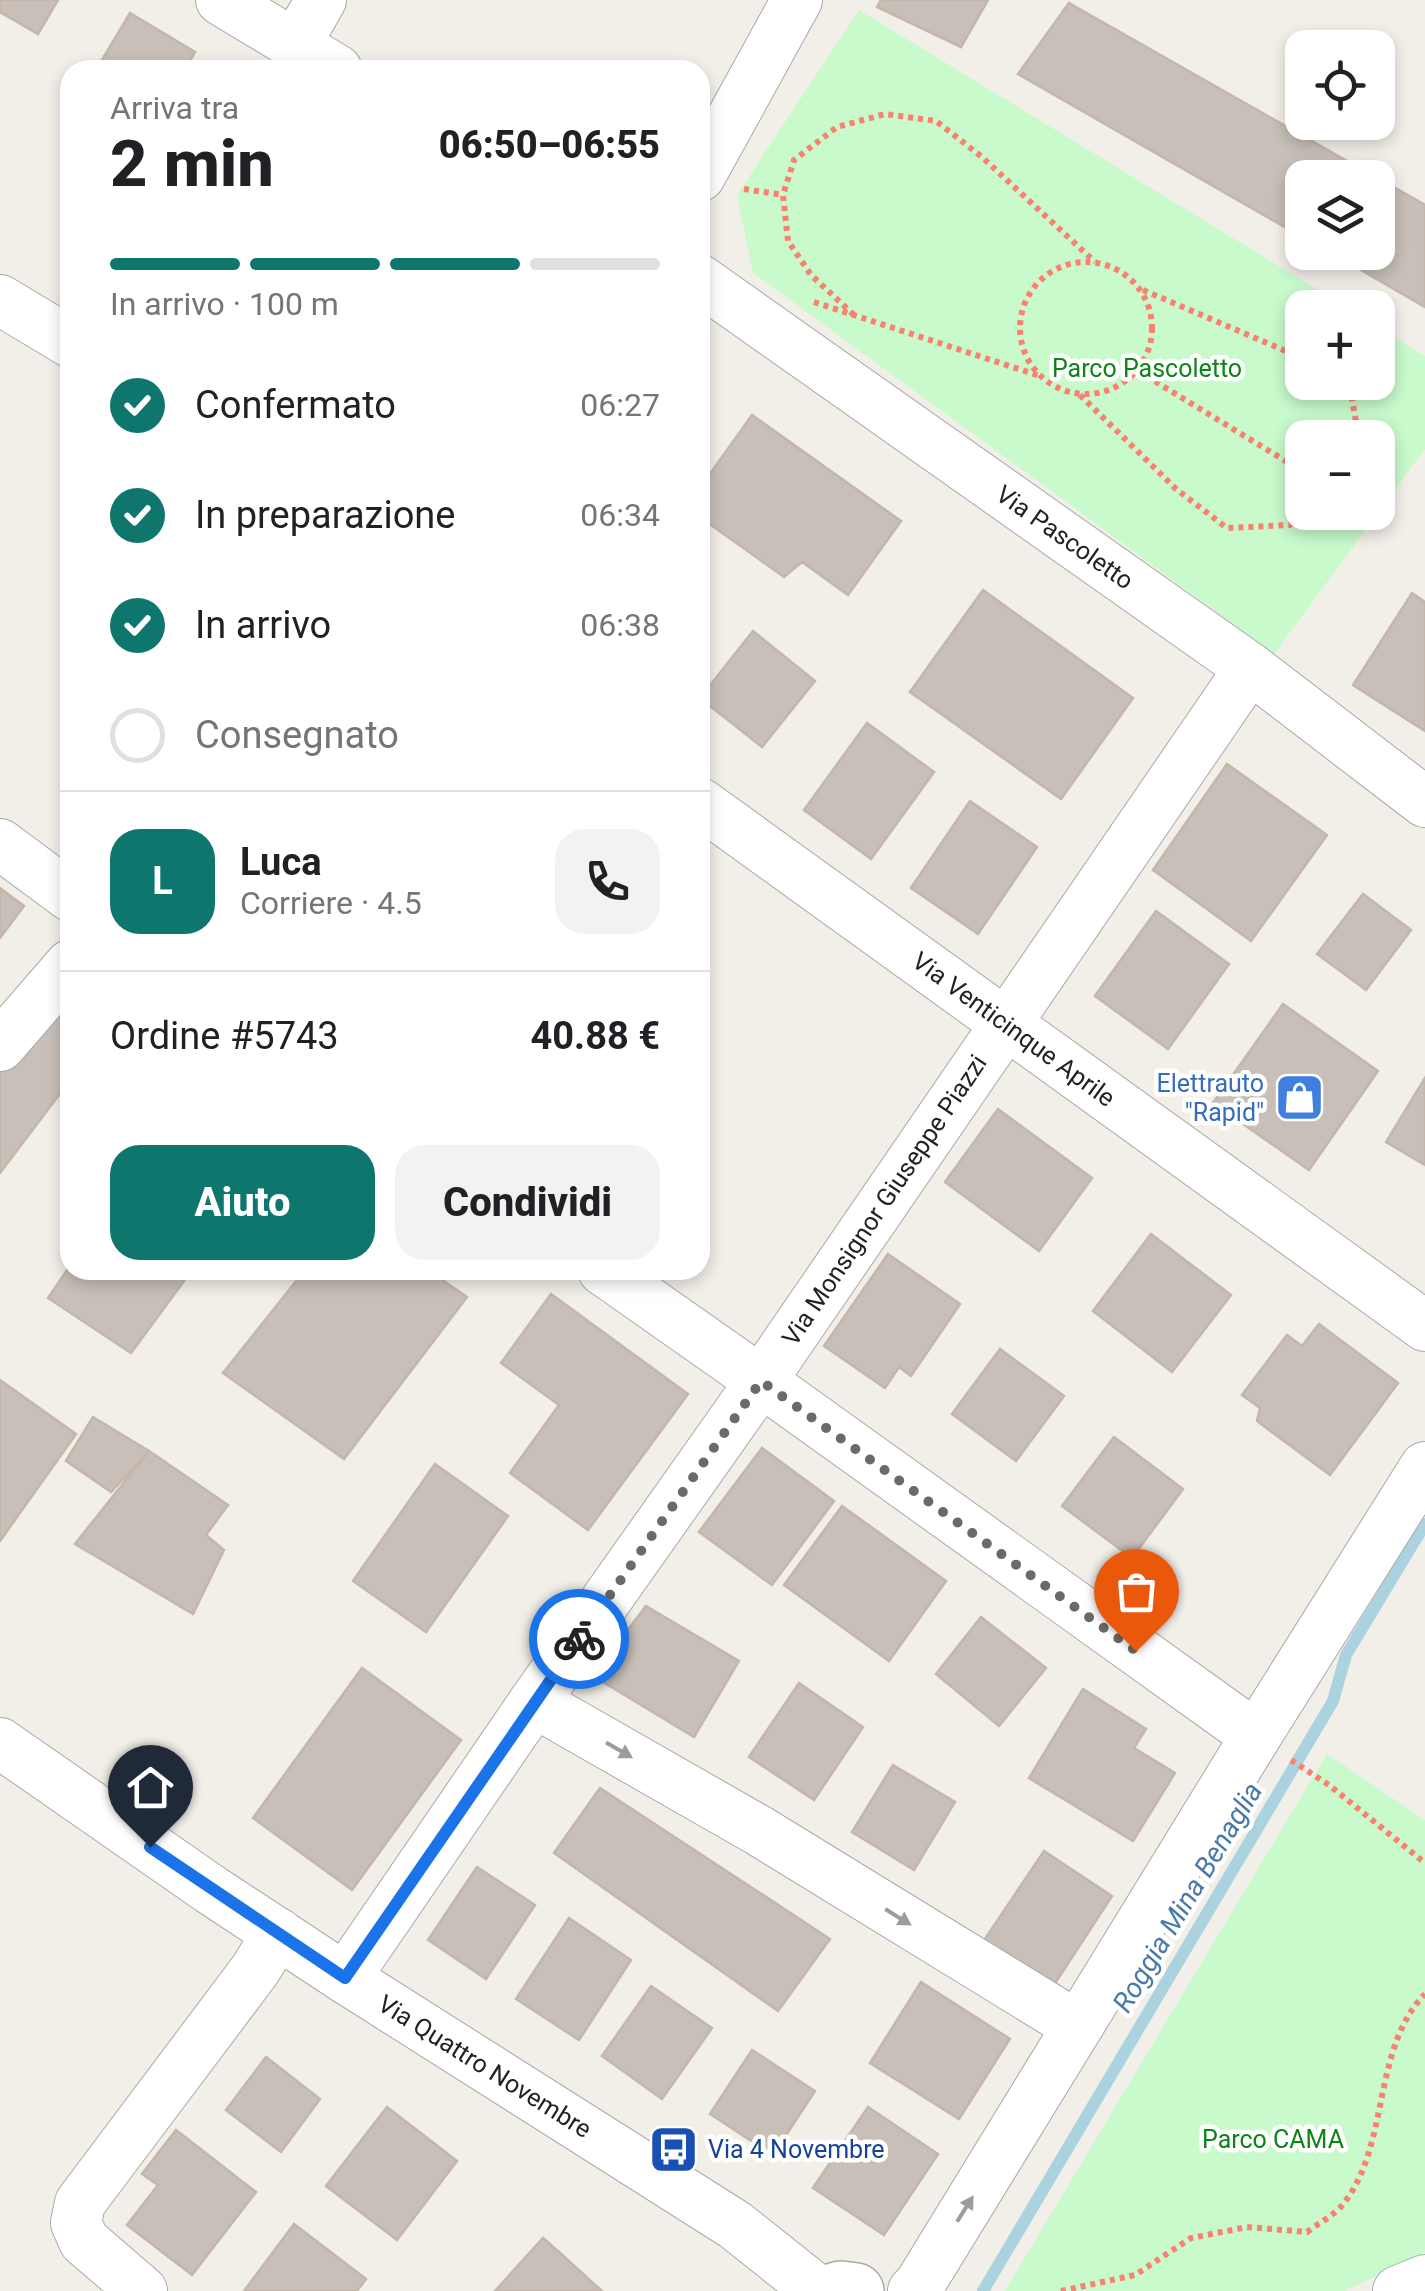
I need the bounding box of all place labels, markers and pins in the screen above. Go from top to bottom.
place label: Elettrauto "Rapid" [1157,1069,1264,1127]
shop icon: Elettrauto "Rapid" [1273,1071,1325,1123]
pin [1094,1549,1179,1652]
pin [108,1745,193,1848]
bus stop icon: Via 4 Novembre [647,2123,699,2175]
place label: Via 4 Novembre [708,2135,885,2164]

